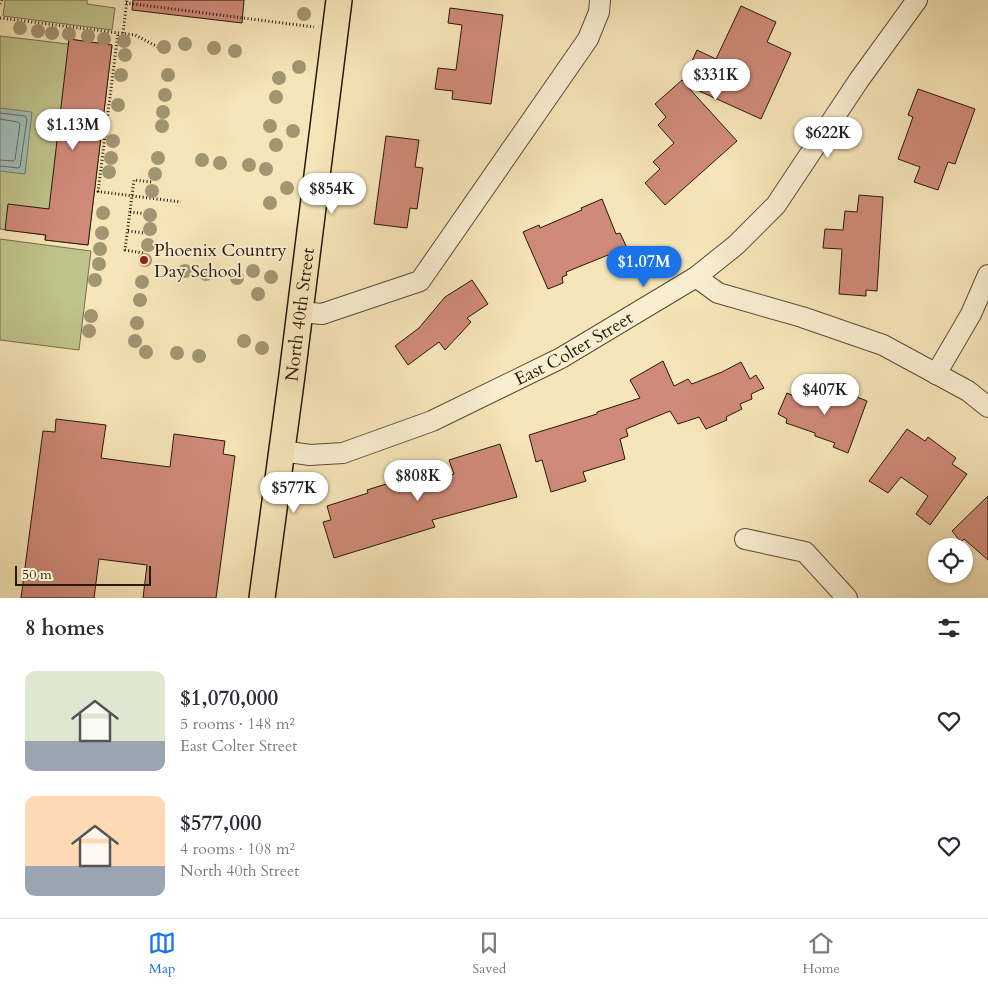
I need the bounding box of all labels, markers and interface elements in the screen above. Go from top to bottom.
pin: $331K [681,58,751,101]
text: $331K [693,64,739,86]
pin: $1.13M [32,108,114,151]
text: $1.13M [47,114,99,136]
pin: $622K [793,116,863,159]
text: $622K [805,122,851,144]
pin: $854K [297,172,367,215]
text: $854K [309,178,355,200]
place label: Phoenix Country Day School [154,238,287,284]
street label: North 40th Street [279,246,321,383]
pin: $1.07M [603,246,685,288]
text: $1.07M [618,251,670,273]
marker: Phoenix Country Day School [138,254,150,266]
street label: East Colter Street [510,306,638,392]
pin: $407K [790,374,860,416]
text: $407K [802,379,848,401]
pin: $808K [383,460,453,502]
text: $808K [395,465,441,487]
pin: $577K [259,472,329,514]
text: $577K [271,477,317,499]
map controls [928,538,973,583]
button: locate [928,538,973,583]
scale bar [15,563,151,586]
text: 50 m [22,565,52,584]
text: 8 homes [25,614,104,643]
icon: filters [935,614,963,642]
text: $1,070,000 [180,684,278,713]
icon: home [65,691,125,751]
icon: heart [935,707,963,735]
text: 5 rooms · 148 m² [180,713,295,735]
text: East Colter Street [180,735,297,757]
text: $577,000 [180,809,261,838]
icon: home [65,816,125,876]
icon: heart [935,832,963,860]
text: 4 rooms · 108 m² [180,838,295,860]
text: North 40th Street [180,860,299,882]
tab: Map [148,929,176,978]
tab: Saved [472,929,506,978]
tab: Home [802,929,840,978]

